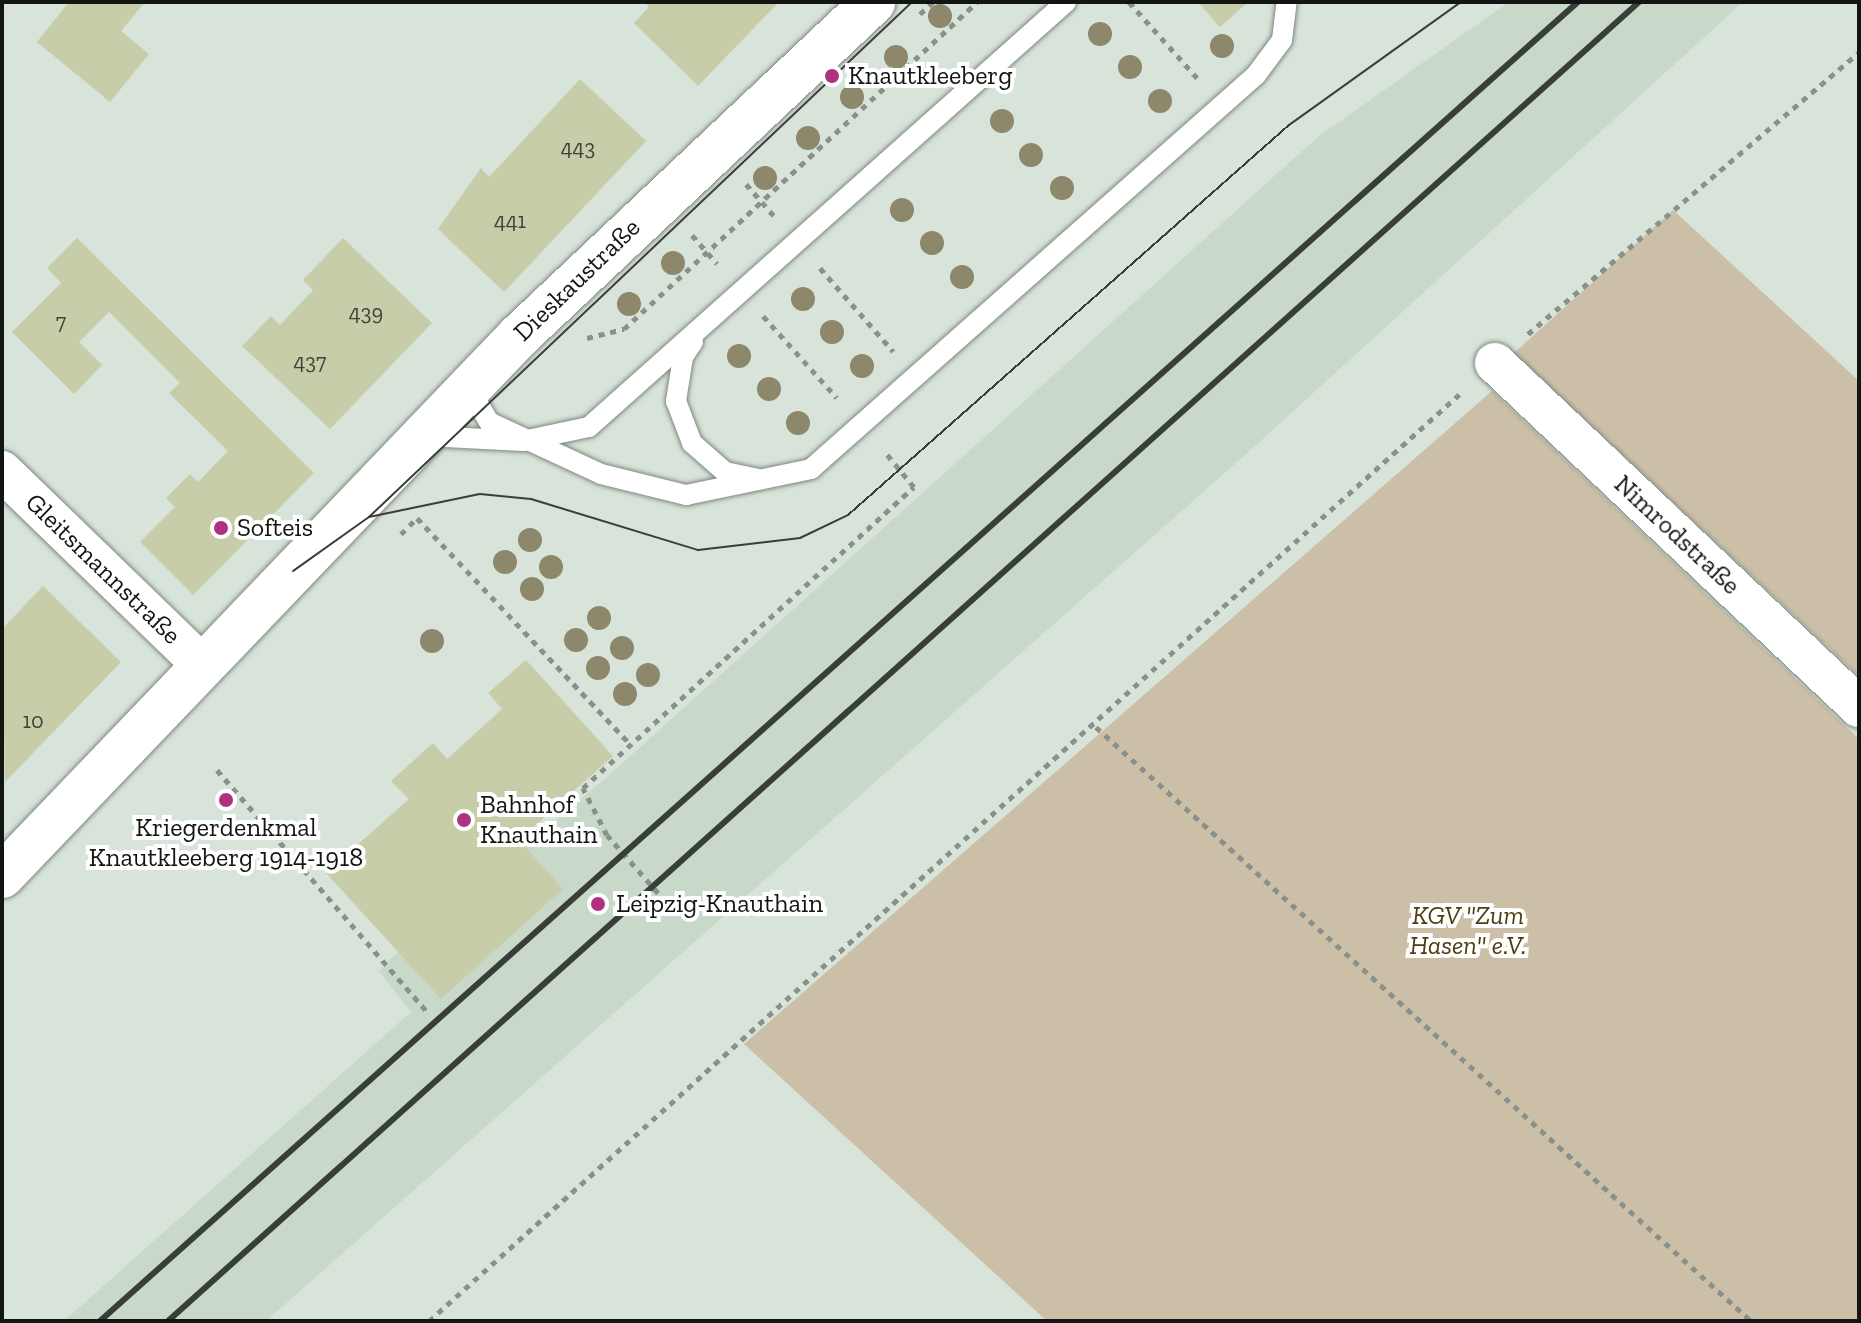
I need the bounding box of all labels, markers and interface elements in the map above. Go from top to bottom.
place label: Knautkleeberg [848,60,1013,92]
marker: Knautkleeberg [823,67,841,85]
house number: 443 [561,135,595,161]
house number: 441 [494,208,526,234]
street label: Dieskaustraße [507,212,647,348]
house number: 439 [349,300,383,326]
house number: 7 [56,309,66,335]
house number: 437 [294,349,326,375]
street label: Nimrodstraße [1608,469,1746,601]
street label: Gleitsmannstraße [19,487,187,651]
place label: Softeis [237,512,313,544]
marker: Softeis [212,519,230,537]
house number: 10 [22,708,44,734]
place label: Bahnhof Knauthain [480,789,598,850]
marker: Kriegerdenkmal Knautkleeberg 1914-1918 [217,791,235,809]
marker: Bahnhof Knauthain [455,811,473,829]
place label: Kriegerdenkmal Knautkleeberg 1914-1918 [89,812,363,874]
place label: Leipzig-Knauthain [616,888,823,920]
marker: Leipzig-Knauthain [587,893,609,915]
park label: KGV "Zum Hasen" e.V. [1410,900,1526,962]

